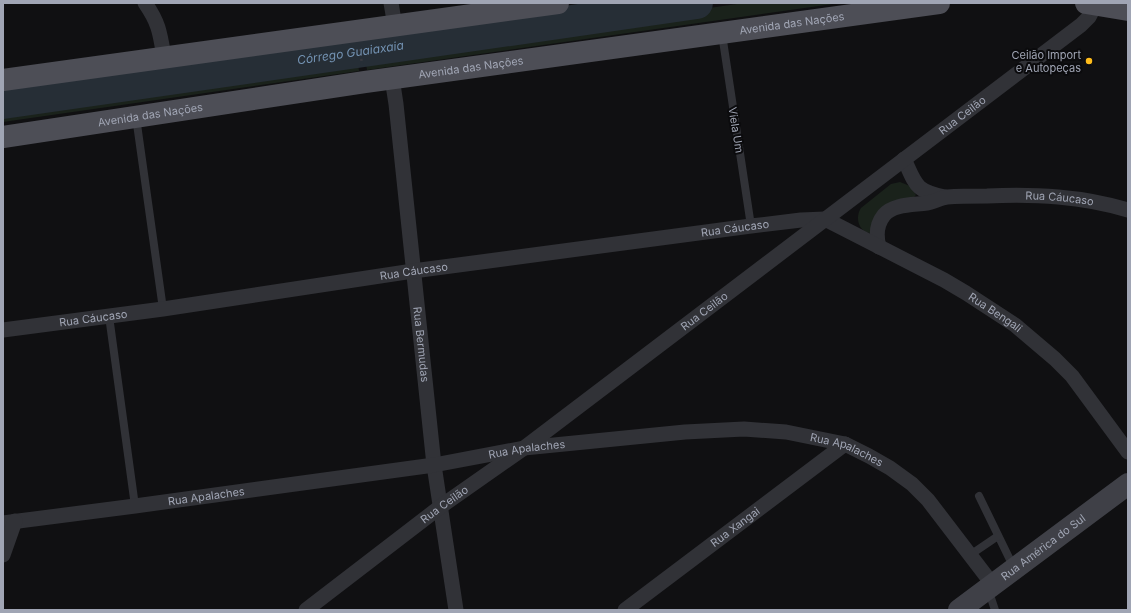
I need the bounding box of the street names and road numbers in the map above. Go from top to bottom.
street label: Avenida das Nações [738,9,845,37]
street label: Avenida das Nações [417,53,524,82]
street label: Rua Ceilão [936,93,989,138]
street label: Avenida das Nações [97,100,204,129]
street label: Viela Um [725,106,747,154]
street label: Rua Cáucaso [1025,188,1095,209]
street label: Rua Cáucaso [700,217,770,240]
street label: Rua Cáucaso [379,259,449,283]
street label: Rua Ceilão [678,289,731,333]
street label: Rua Bengali [966,290,1025,335]
street label: Rua Bermudas [410,306,432,383]
street label: Rua Cáucaso [58,307,129,330]
street label: Rua Apalaches [809,430,886,470]
street label: Rua Apalaches [487,437,566,462]
street label: Rua Ceilão [418,482,471,526]
street label: Rua Apalaches [167,484,246,508]
street label: Rua Xangai [708,504,763,550]
street label: Rua América do Sul [998,511,1088,583]

